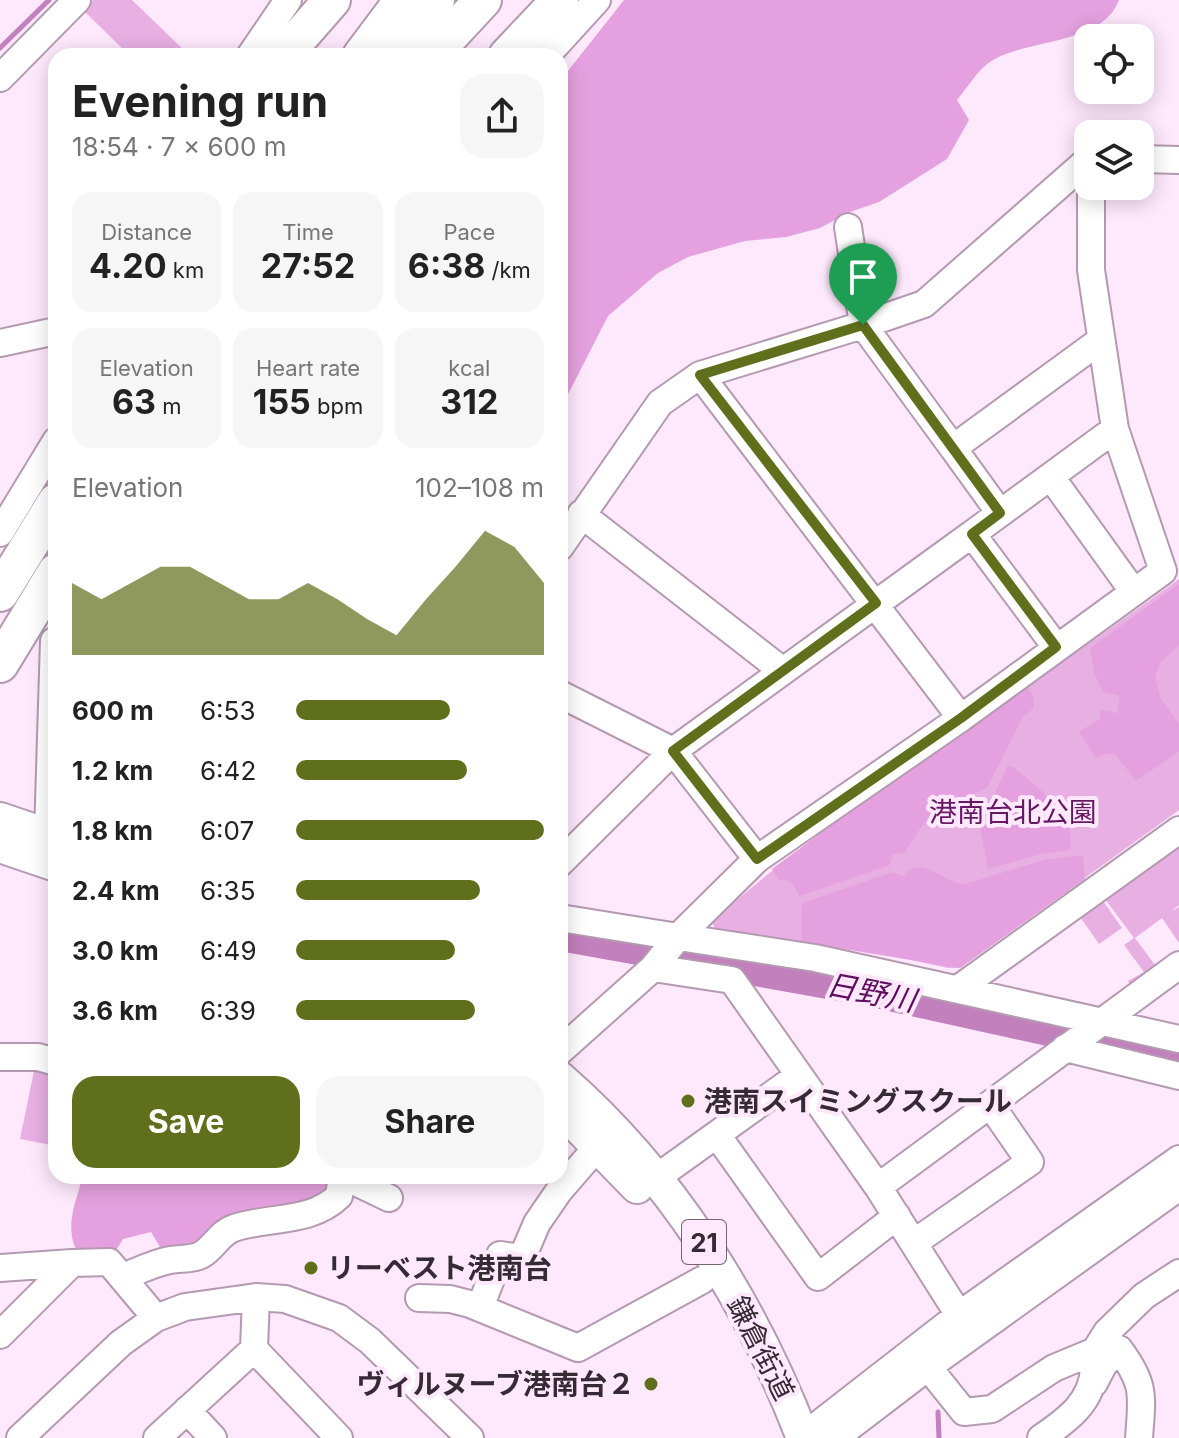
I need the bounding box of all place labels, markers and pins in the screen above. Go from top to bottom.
pin [829,243,897,325]
place label: 港南スイミングスクール [704,1084,1012,1118]
marker: 港南スイミングスクール [679,1092,697,1110]
place label: リーベスト港南台 [327,1251,552,1285]
marker: リーベスト港南台 [302,1259,320,1277]
place label: ヴィルヌーブ港南台２ [357,1367,635,1401]
marker: ヴィルヌーブ港南台２ [642,1375,660,1393]

